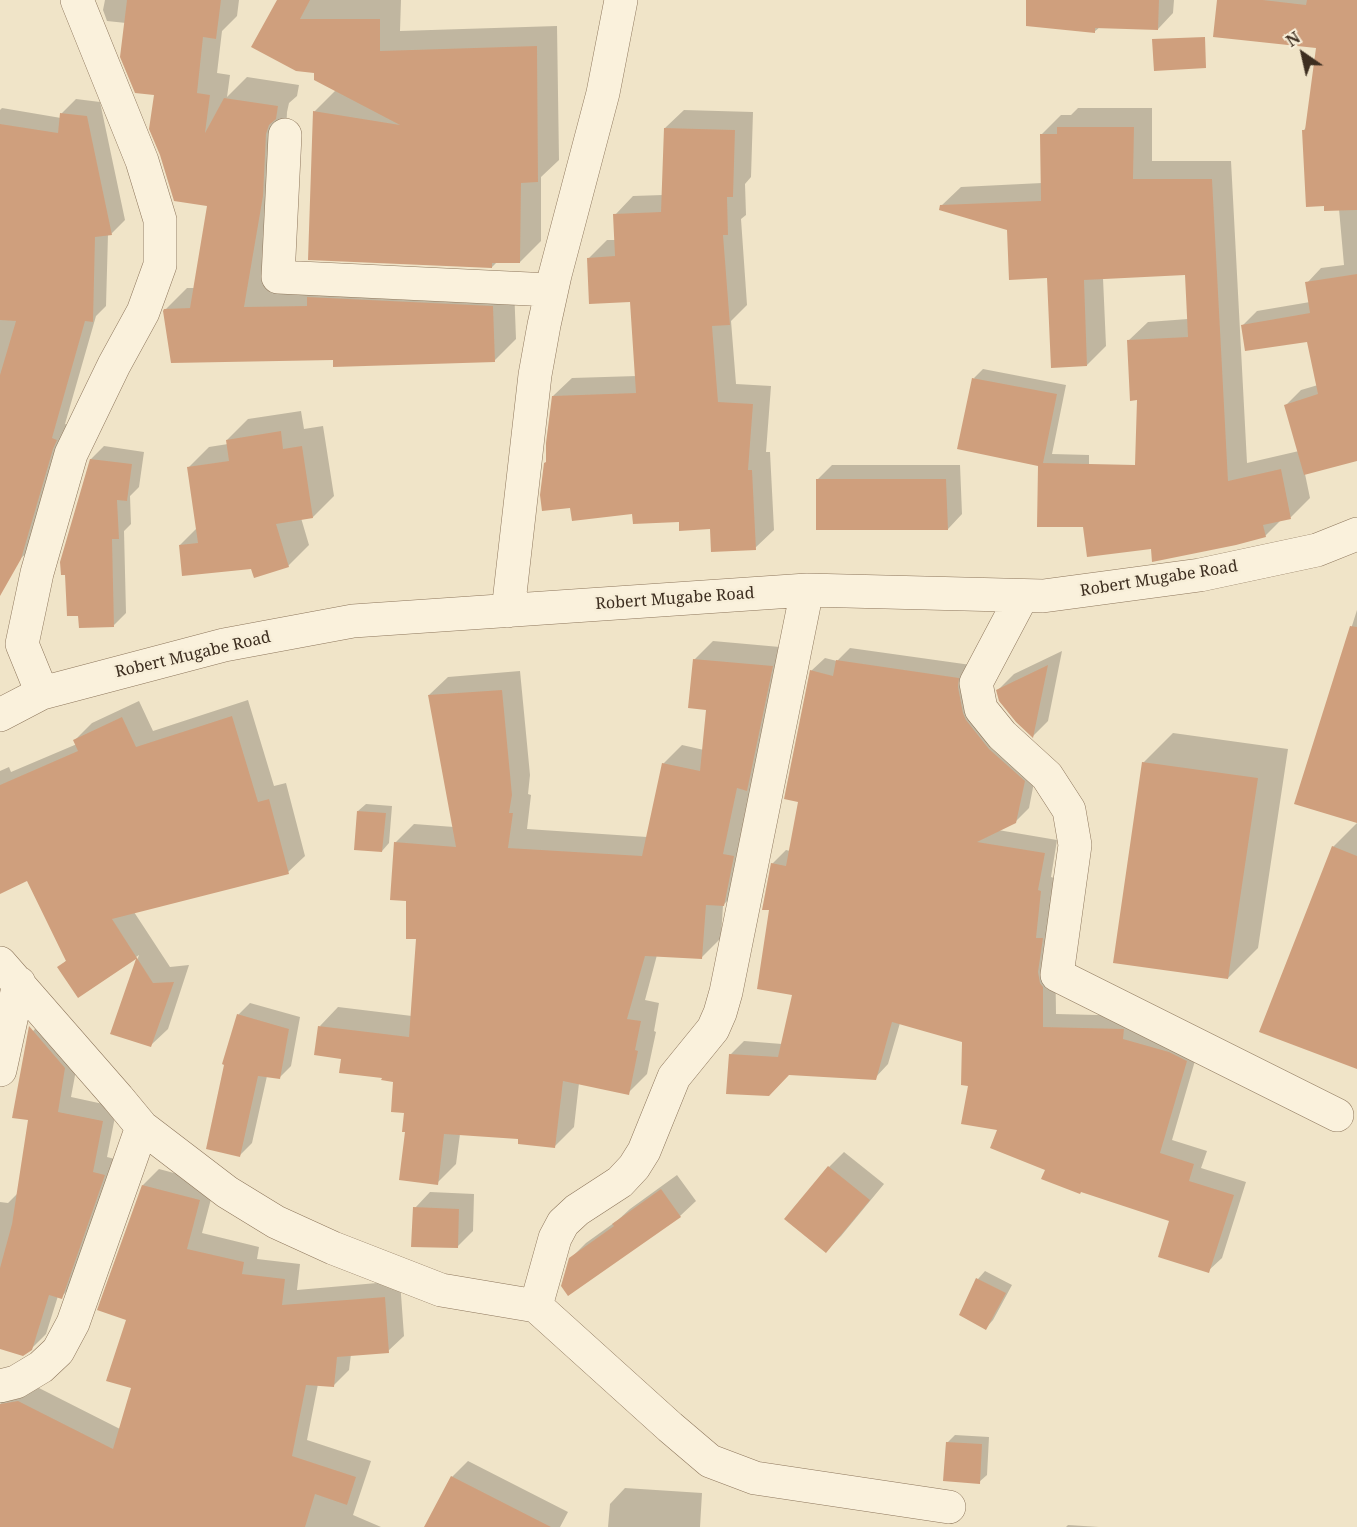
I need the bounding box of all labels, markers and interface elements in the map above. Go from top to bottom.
north arrow [1273,24,1333,84]
text: N [1282,26,1304,52]
street label: Robert Mugabe Road [1079,557,1239,601]
street label: Robert Mugabe Road [595,584,755,614]
street label: Robert Mugabe Road [113,628,273,682]

